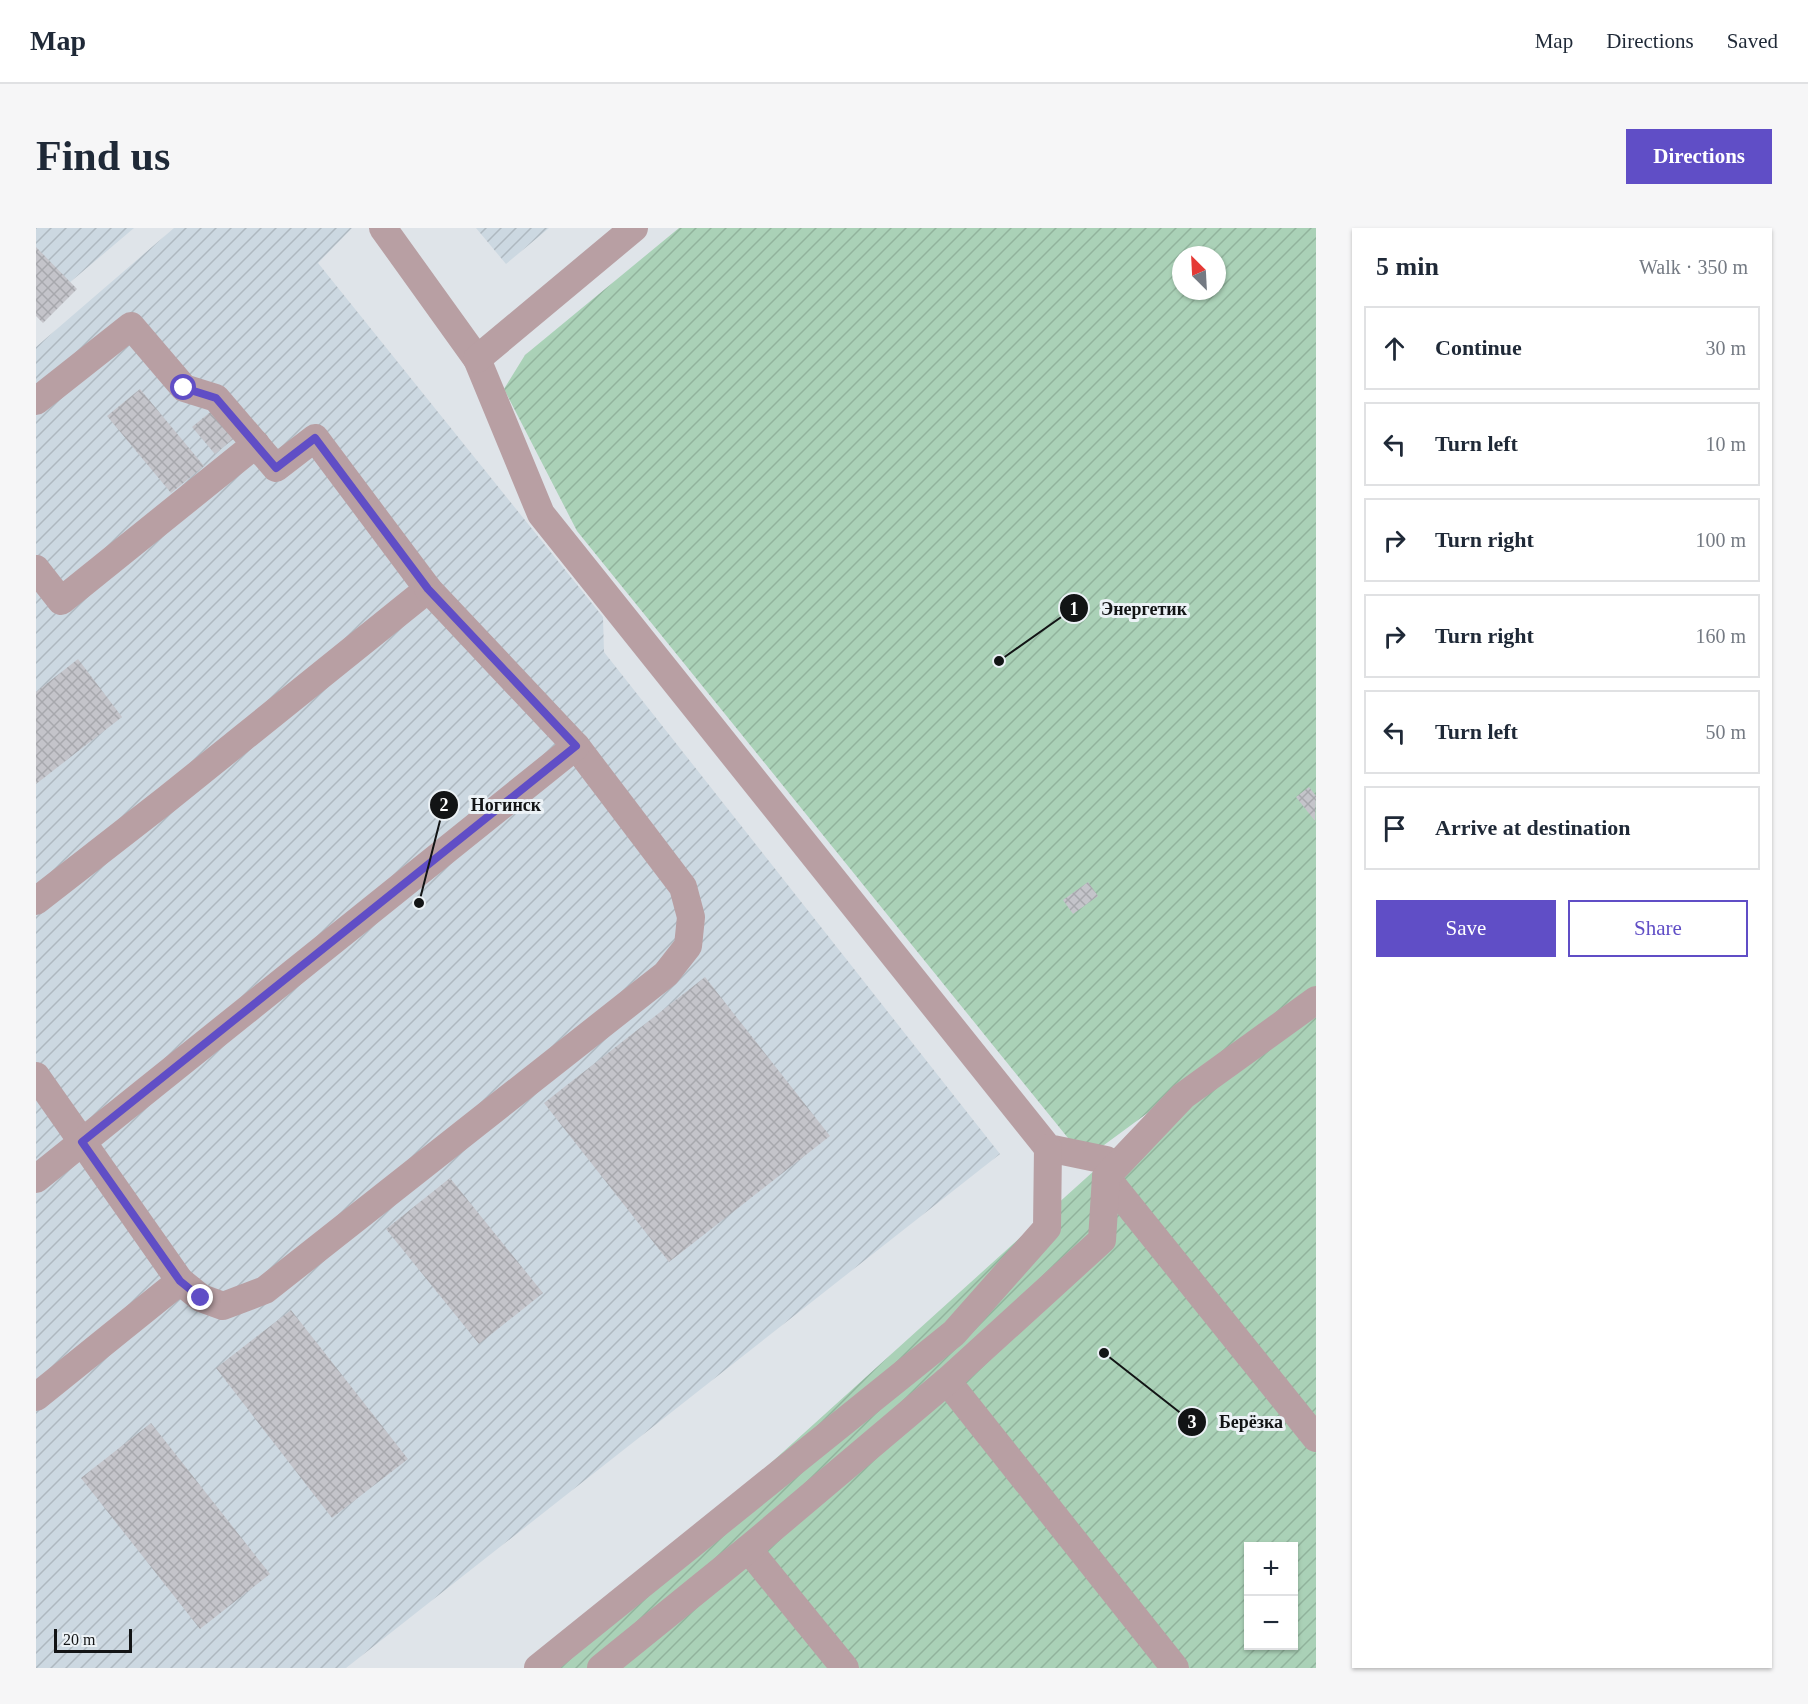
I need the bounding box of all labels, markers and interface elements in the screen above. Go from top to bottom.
text: Map [30,25,86,56]
text: Map [1535,29,1573,53]
text: Directions [1606,29,1694,53]
text: Saved [1727,29,1778,53]
button: Directions [1626,129,1772,184]
text: Find us [36,133,170,179]
north arrow [1172,246,1226,300]
text: 5 min [1376,252,1439,281]
text: Walk · 350 m [1639,256,1748,278]
icon: ahead [1378,332,1411,365]
text: Continue [1435,335,1522,360]
text: 30 m [1705,337,1746,359]
route start [170,374,196,400]
icon: left [1378,428,1411,461]
text: Turn left [1435,431,1518,456]
text: 10 m [1705,433,1746,455]
icon: right [1378,524,1411,557]
text: Turn right [1435,527,1534,552]
text: 100 m [1695,529,1746,551]
callout: Энергетик [1059,590,1199,626]
text: 1 [1070,599,1079,619]
text: Энергетик [1101,599,1188,619]
icon: right [1378,620,1411,653]
text: Turn right [1435,623,1534,648]
text: 160 m [1695,625,1746,647]
icon: left [1378,716,1411,749]
text: Turn left [1435,719,1518,744]
text: 50 m [1705,721,1746,743]
callout: Ногинск [429,787,553,823]
text: 2 [440,795,449,815]
text: Ногинск [471,795,542,815]
icon: arrive [1378,812,1411,845]
text: Arrive at destination [1435,815,1631,840]
button: Save [1376,900,1556,957]
button: Share [1568,900,1748,957]
route end [187,1284,213,1310]
callout: Берёзка [1177,1404,1295,1440]
text: 3 [1188,1412,1197,1432]
text: Берёзка [1219,1412,1283,1432]
map controls [1244,1542,1298,1650]
button: + [1244,1542,1298,1596]
button: − [1244,1596,1298,1650]
scale bar [54,1626,132,1654]
text: 20 m [63,1631,95,1648]

